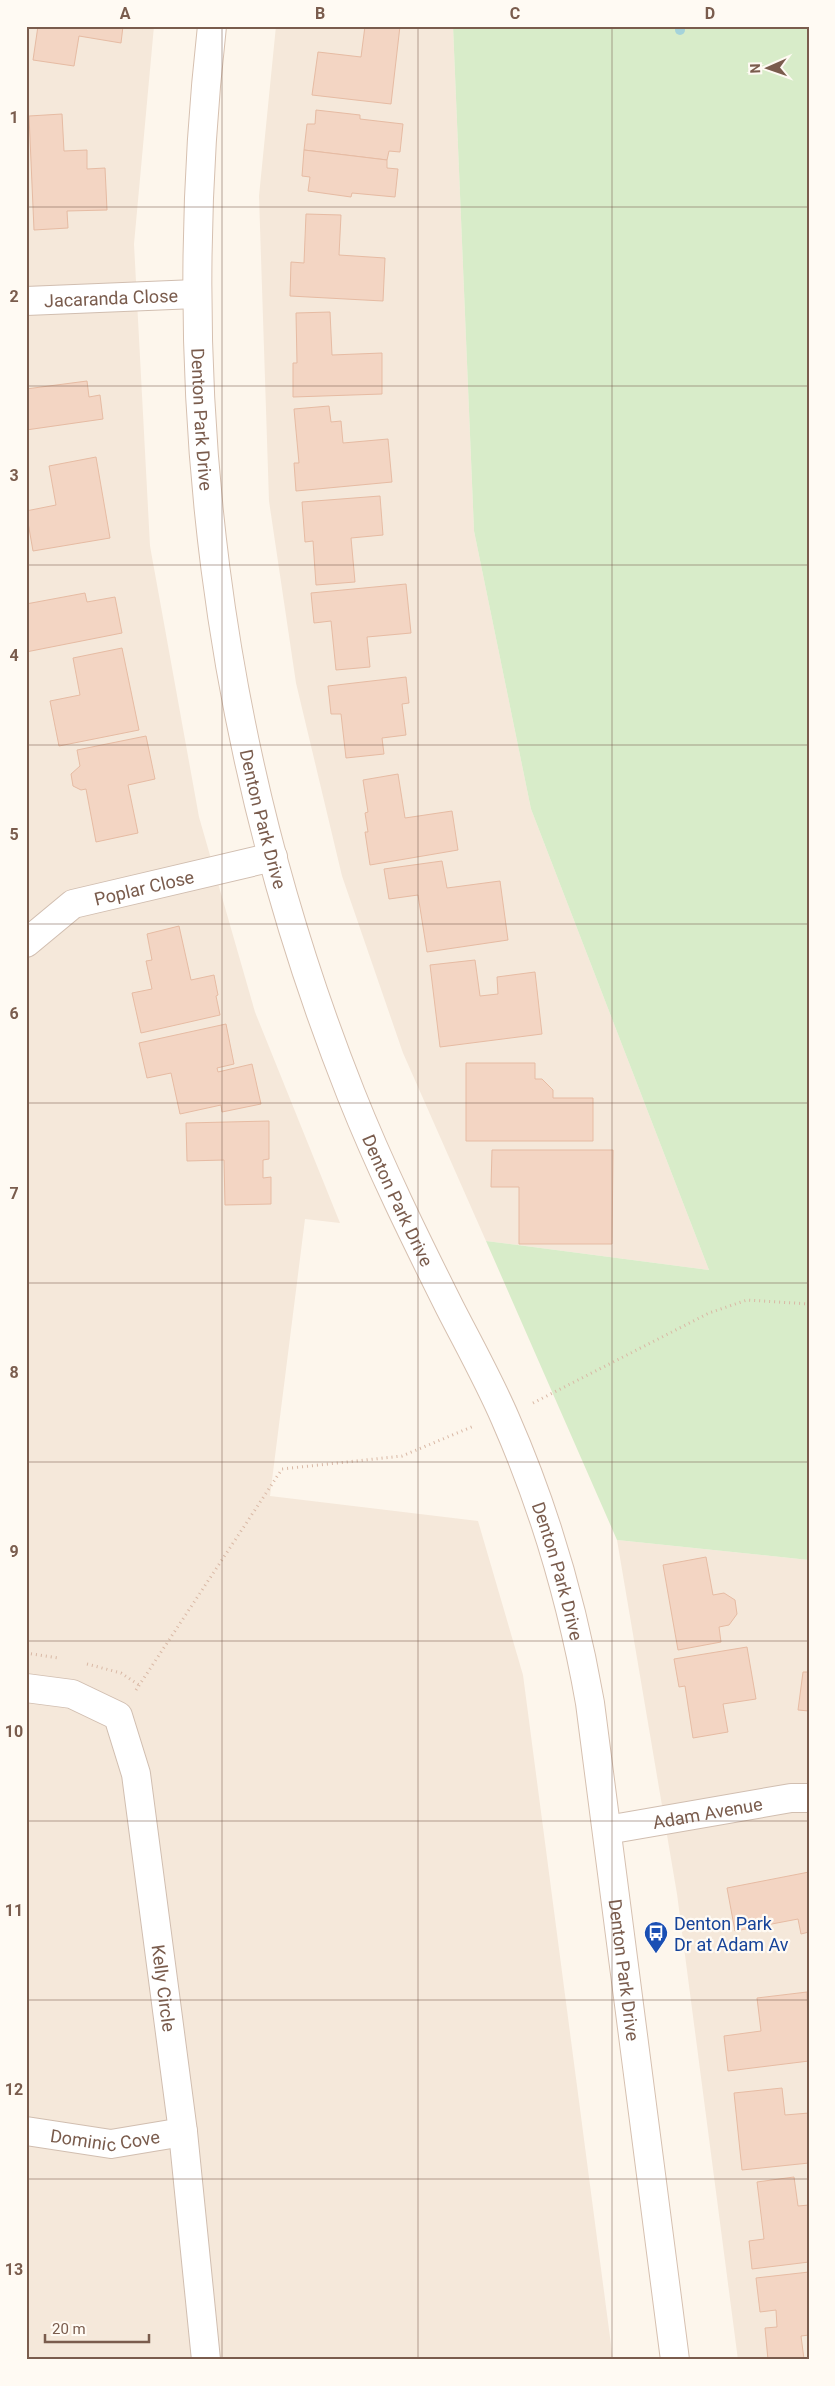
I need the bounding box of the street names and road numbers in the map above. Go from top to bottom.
street label: Jacaranda Close [44,284,178,311]
street label: Denton Park Drive [188,348,217,492]
street label: Denton Park Drive [236,747,291,891]
street label: Poplar Close [92,865,196,909]
street label: Denton Park Drive [358,1131,438,1269]
street label: Denton Park Drive [528,1499,588,1642]
street label: Adam Avenue [651,1793,764,1832]
street label: Denton Park Drive [605,1898,644,2042]
street label: Kelly Circle [148,1943,180,2033]
street label: Dominic Cove [49,2124,161,2155]

